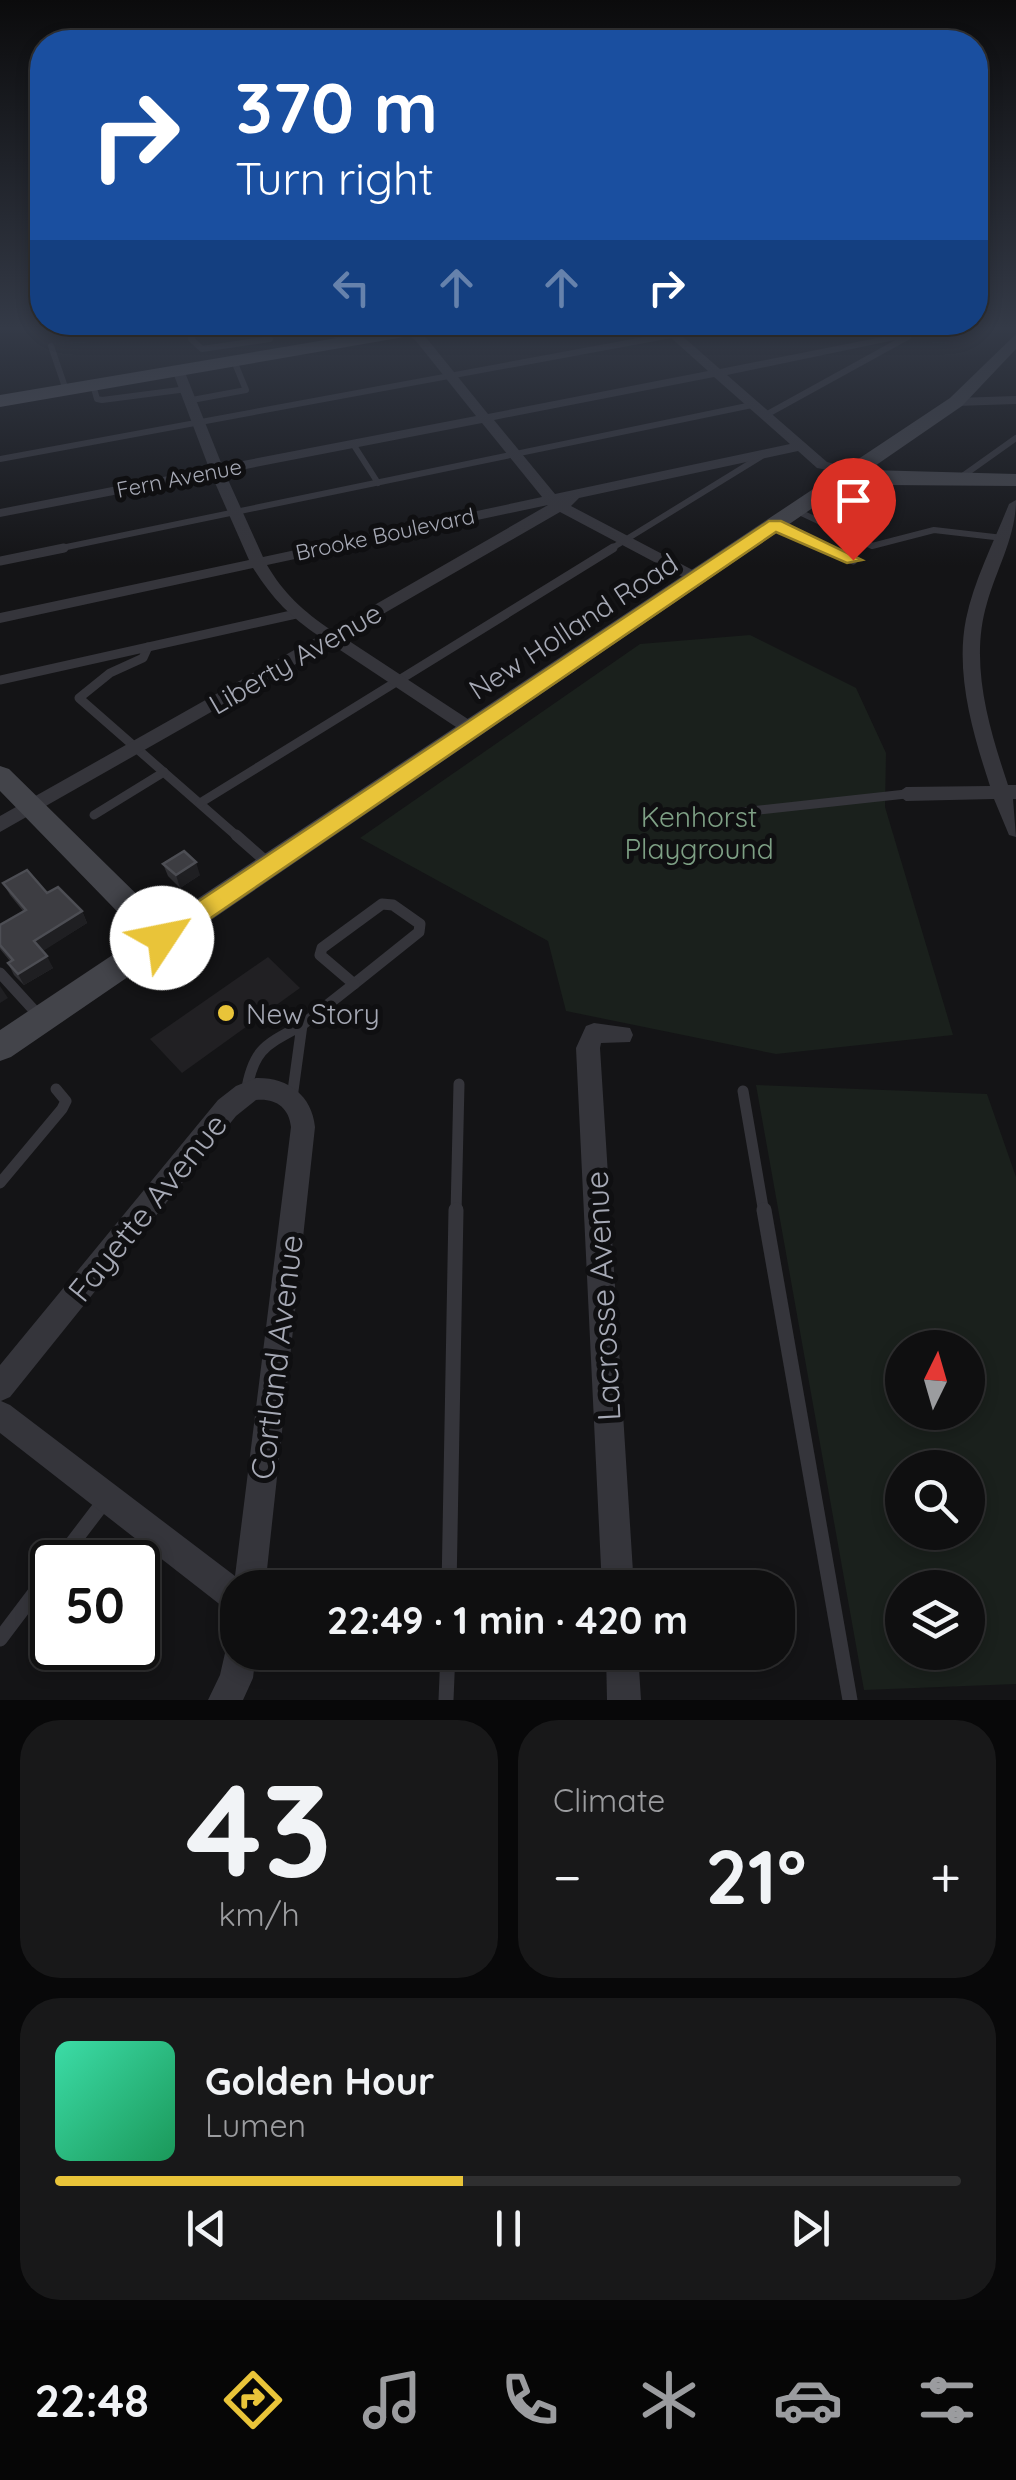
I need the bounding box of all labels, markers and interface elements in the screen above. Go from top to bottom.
text: 370 m [235,63,438,151]
icon: right [70,70,200,200]
text: Turn right [235,150,434,206]
icon: left [324,260,379,315]
icon: ahead [429,260,484,315]
icon: ahead [534,260,589,315]
icon: right [639,260,694,315]
street label: Fern Avenue [114,452,244,504]
pin [811,458,896,561]
icon: arrive [826,473,881,528]
street label: Brooke Boulevard [293,501,477,567]
street label: New Holland Road [462,545,684,707]
street label: Liberty Avenue [203,595,387,721]
park label: Kenhorst Playground [624,799,774,866]
position arrow [110,886,214,990]
place label: New Story [246,996,380,1031]
marker: New Story [215,1002,237,1024]
street label: Fayette Avenue [59,1105,235,1309]
street label: Lacrosse Avenue [575,1170,629,1422]
street label: Cortland Avenue [241,1232,311,1482]
north arrow [885,1330,985,1430]
map controls [885,1330,985,1670]
button: search [885,1450,985,1550]
speed limit sign: 50 [30,1540,160,1670]
button: layers [885,1570,985,1670]
text: 22:49 · 1 min · 420 m [327,1596,688,1644]
text: 43 [186,1747,332,1910]
text: Climate [553,1780,665,1820]
text: 21° [705,1829,806,1923]
text: − [553,1842,582,1911]
text: + [930,1842,961,1911]
text: km/h [218,1894,300,1934]
text: Golden Hour [205,2057,434,2105]
text: Lumen [205,2105,306,2145]
icon: previous [179,2201,234,2256]
icon: pause [481,2201,536,2256]
icon: next [783,2201,838,2256]
icon: directions [218,2365,288,2435]
icon: music [357,2365,427,2435]
icon: phone [495,2365,565,2435]
icon: climate [634,2365,704,2435]
icon: car [773,2365,843,2435]
icon: filters [912,2365,982,2435]
text: 22:48 [34,2372,149,2428]

